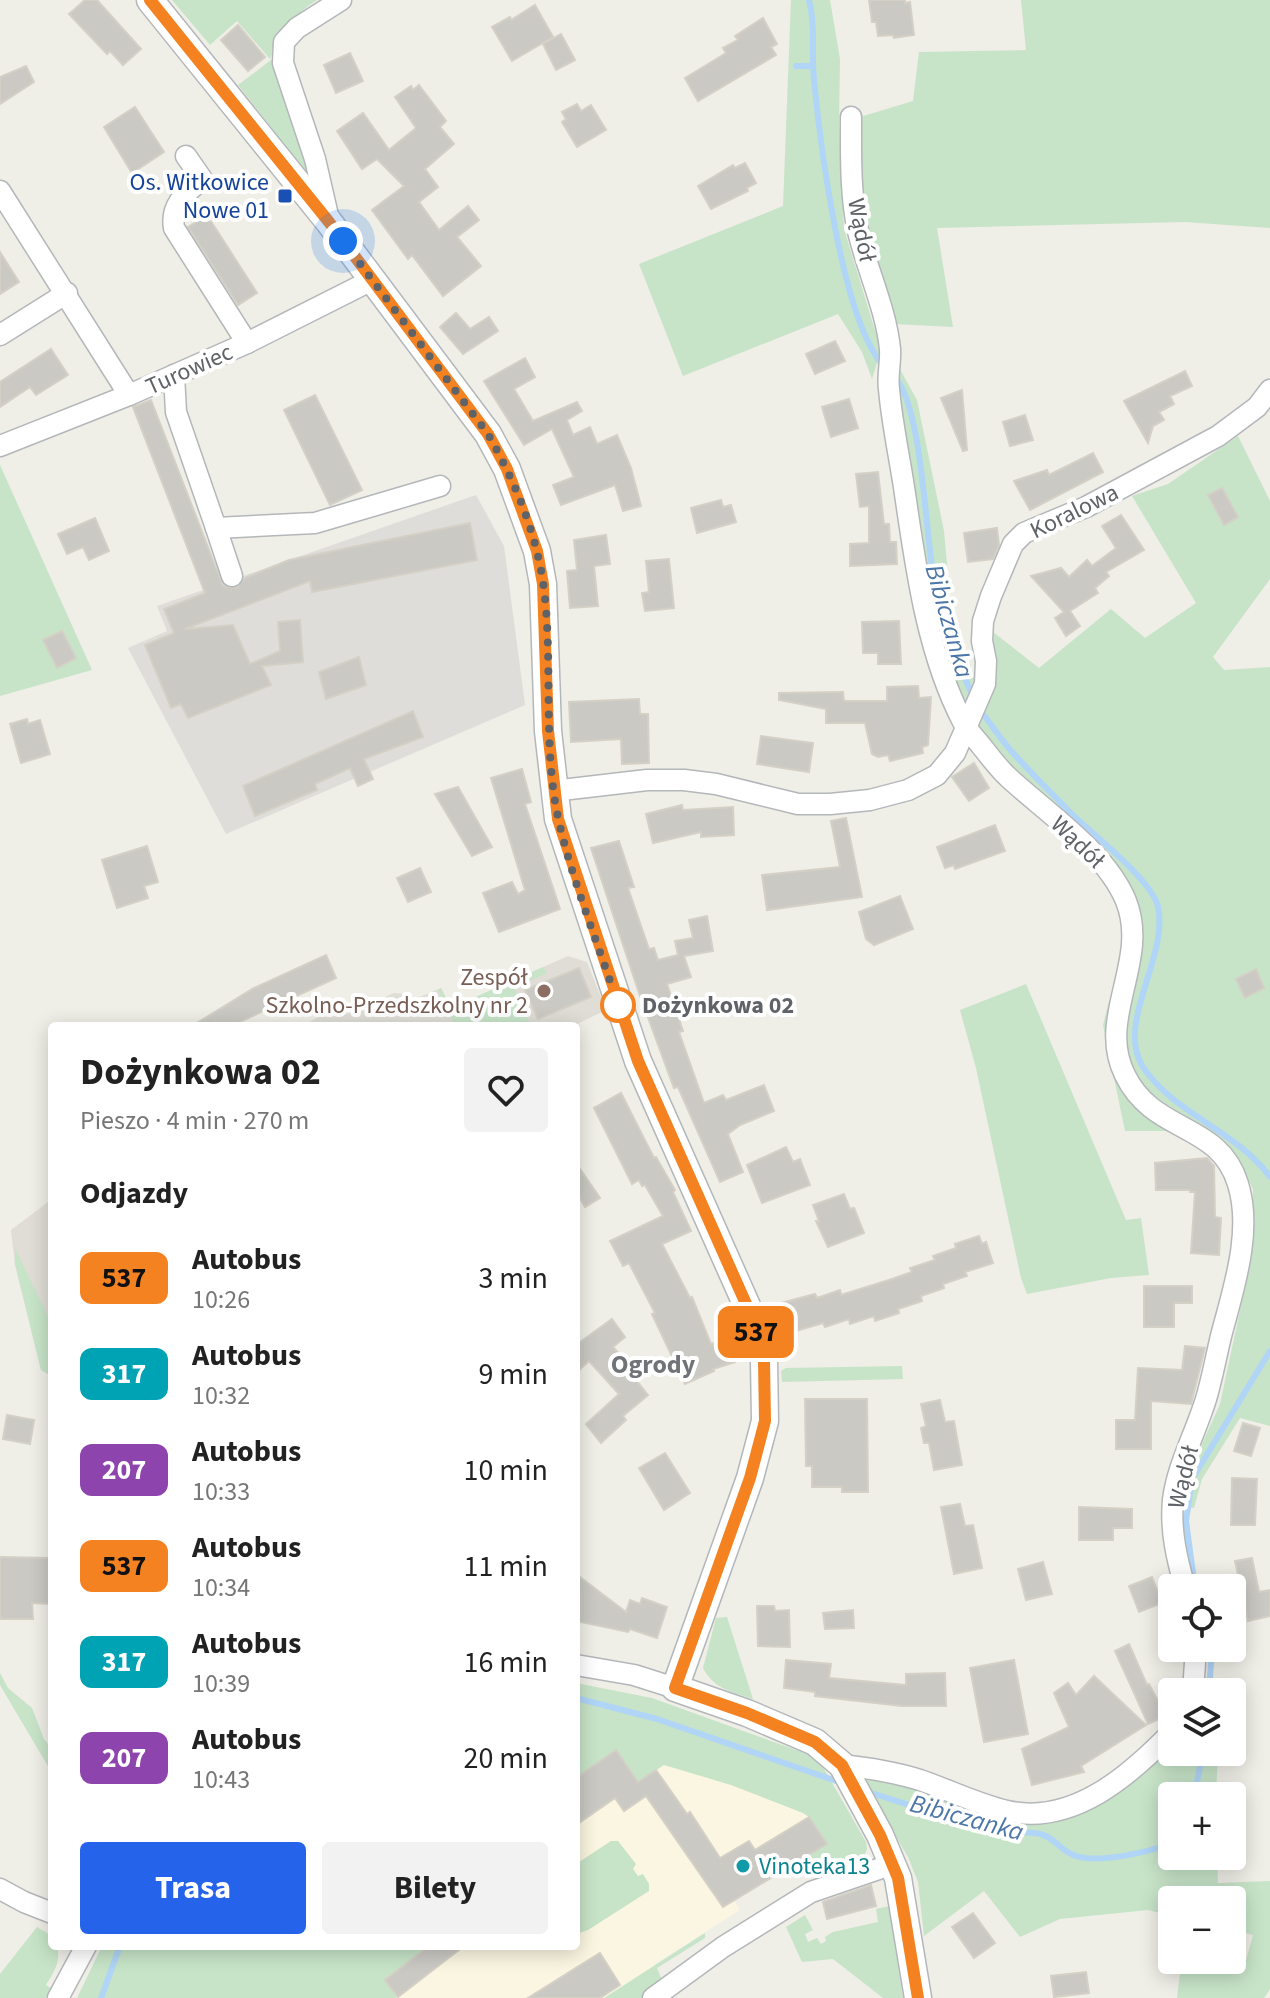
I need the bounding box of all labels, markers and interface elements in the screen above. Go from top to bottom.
place label: Os. Witkowice Nowe 01 [129,165,269,228]
marker: Os. Witkowice Nowe 01 [276,187,294,205]
street label: Wądół [838,195,885,266]
your location [323,221,363,261]
street label: Turowiec [140,335,238,404]
street label: Koralowa [1024,475,1124,548]
water label: Bibiczanka [916,560,983,682]
street label: Wądół [1042,808,1113,878]
place label: Zespół Szkolno-Przedszkolny nr 2 [265,960,529,1023]
marker: Zespół Szkolno-Przedszkolny nr 2 [535,982,553,1000]
marker: Dożynkowa 02 [601,988,635,1022]
place label: Dożynkowa 02 [642,988,794,1023]
text: Dożynkowa 02 [80,1045,321,1099]
button: heart [464,1048,548,1132]
text: Pieszo · 4 min · 270 m [80,1102,309,1139]
text: Odjazdy [80,1172,188,1215]
text: Autobus [192,1238,301,1281]
text: 3 min [478,1257,548,1300]
text: 537 [102,1258,146,1298]
text: 10:26 [192,1281,250,1318]
line badge: 537 [710,1306,802,1358]
text: 537 [734,1312,778,1352]
text: Autobus [192,1334,301,1377]
district label: Ogrody [611,1346,696,1383]
text: 9 min [478,1353,548,1396]
text: 317 [102,1354,146,1394]
text: 10:32 [192,1377,250,1414]
text: Autobus [192,1430,301,1473]
street label: Wądół [1159,1441,1208,1512]
text: 10 min [464,1449,548,1492]
text: 207 [102,1450,146,1490]
text: 10:33 [192,1473,250,1510]
text: Autobus [192,1526,301,1569]
text: 11 min [464,1545,548,1588]
text: 537 [102,1546,146,1586]
text: 10:34 [192,1569,250,1606]
map controls [1158,1574,1246,1974]
button: locate [1158,1574,1246,1662]
text: Autobus [192,1622,301,1665]
text: 16 min [464,1641,548,1684]
text: 317 [102,1642,146,1682]
text: 10:39 [192,1665,250,1702]
button: layers [1158,1678,1246,1766]
text: Autobus [192,1718,301,1761]
text: 20 min [464,1737,548,1780]
text: 207 [102,1738,146,1778]
text: 10:43 [192,1761,250,1798]
button: + [1158,1782,1246,1870]
water label: Bibiczanka [906,1785,1028,1850]
button: Trasa [80,1842,306,1934]
button: Bilety [322,1842,548,1934]
place label: Vinoteka13 [759,1849,870,1884]
marker: Vinoteka13 [734,1857,752,1875]
button: − [1158,1886,1246,1974]

